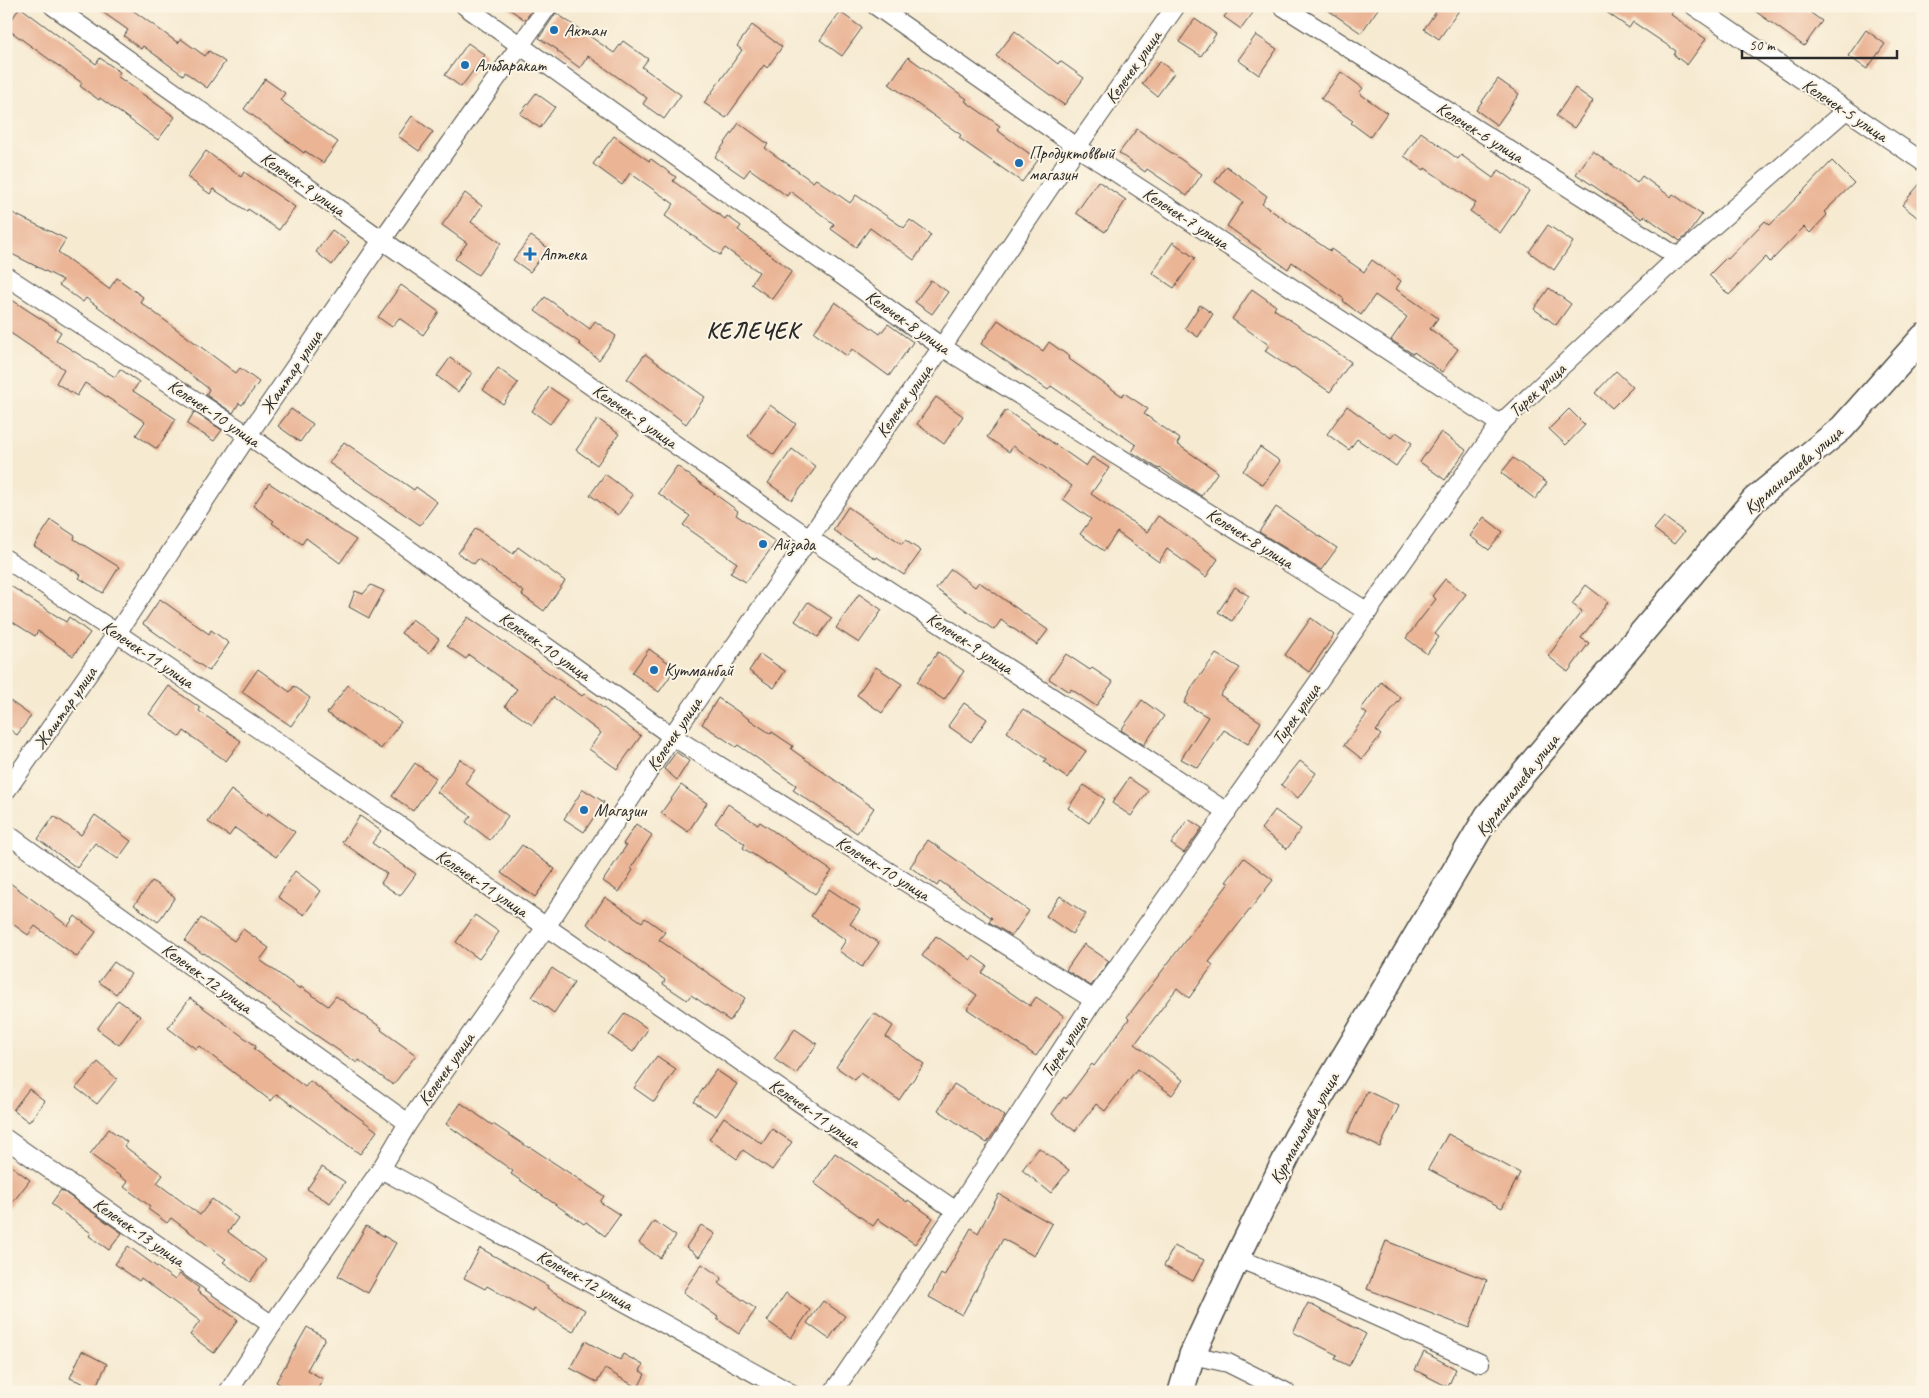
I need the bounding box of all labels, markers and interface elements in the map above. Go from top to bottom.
place label: Актан [564,19,607,41]
marker: Актан [548,24,560,36]
street label: Келечек улица [1100,25,1167,108]
scale bar [1742,28,1896,60]
text: 50 m [1749,36,1776,55]
place label: Альбаракат [475,54,547,76]
marker: Альбаракат [459,59,471,71]
street label: Келечек-5 улица [1798,73,1893,147]
street label: Келечек-6 улица [1433,97,1529,168]
place label: Продуктоввый магазин [1029,142,1116,185]
street label: Келечек-9 улица [257,147,351,222]
marker: Продуктоввый магазин [1013,157,1025,169]
street label: Келечек-7 улица [1139,182,1234,255]
place label: Аптека [540,243,588,265]
marker: Аптека [524,248,536,260]
street label: Келечек-8 улица [862,285,956,360]
district label: КЕЛЕЧЕК [707,317,803,345]
street label: Жаштар улица [255,325,328,418]
street label: Тирек улица [1504,357,1571,422]
street label: Келечек улица [871,359,938,442]
street label: Келечек-10 улица [164,374,265,453]
street label: Келечек-9 улица [589,379,683,454]
street label: Курманалиева улица [1739,420,1848,519]
street label: Келечек-8 улица [1203,503,1299,574]
place label: Айзада [773,533,817,556]
marker: Айзада [757,538,769,550]
street label: Келечек-10 улица [495,607,596,686]
street label: Келечек-9 улица [923,607,1018,680]
street label: Келечек-11 улица [98,615,199,694]
place label: Кутманбай [664,659,735,681]
street label: Жаштар улица [28,661,103,754]
marker: Кутманбай [648,664,660,676]
street label: Тирек улица [1267,678,1326,749]
street label: Келечек улица [641,692,708,775]
street label: Курманалиева улица [1470,728,1565,841]
place label: Магазин [594,799,648,822]
marker: Магазин [578,804,590,816]
street label: Келечек-10 улица [832,831,935,906]
street label: Келечек-11 улица [432,844,533,923]
street label: Келечек-12 улица [158,938,258,1019]
street label: Тирек улица [1036,1009,1093,1081]
street label: Келечек улица [413,1027,480,1110]
street label: Курманалиева улица [1264,1067,1344,1187]
street label: Келечек-11 улица [765,1074,866,1153]
street label: Келечек-13 улица [89,1193,190,1272]
street label: Келечек-12 улица [533,1245,638,1316]

